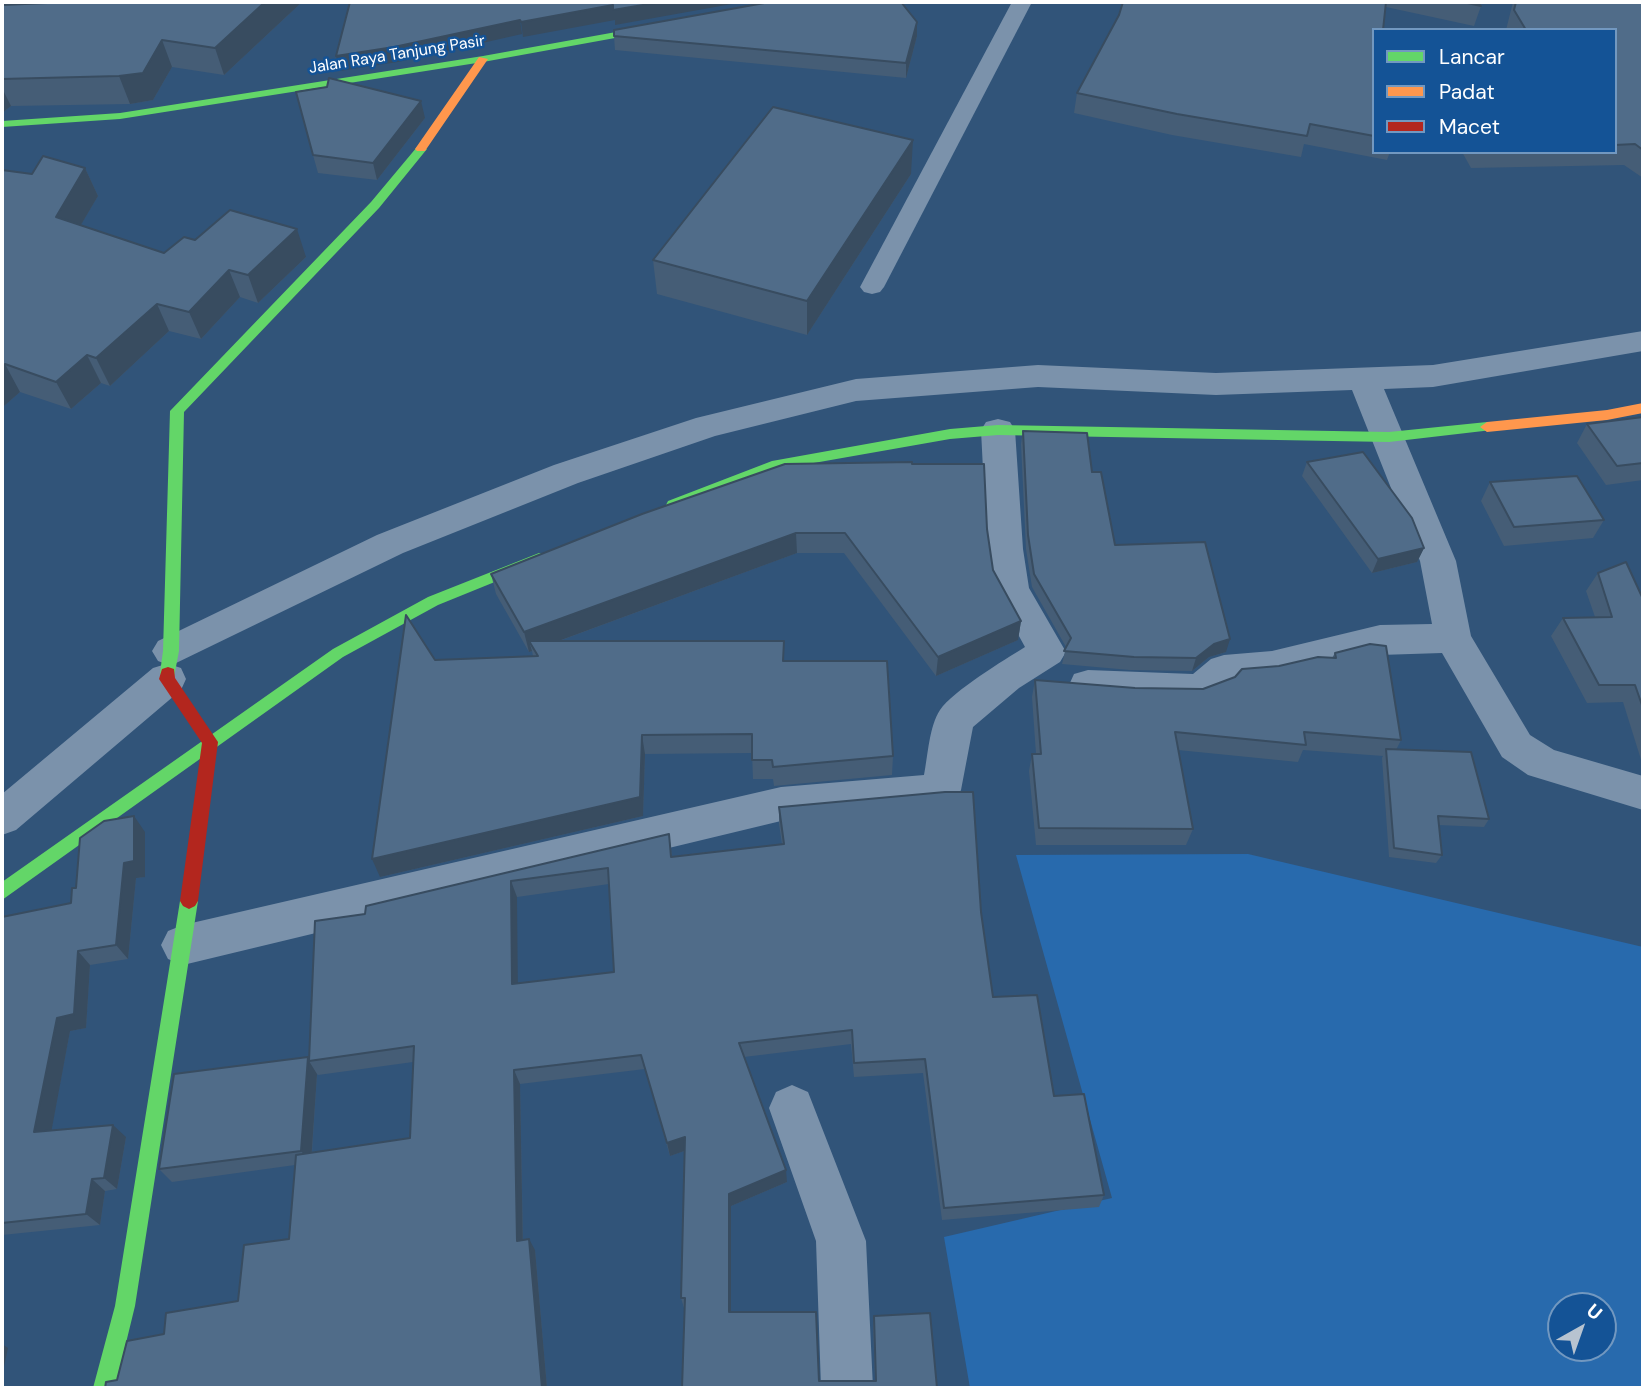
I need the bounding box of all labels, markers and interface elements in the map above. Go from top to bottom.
legend [1372,28,1617,154]
street label: Jalan Raya Tanjung Pasir [308,32,486,78]
text: Lancar [1439,43,1505,71]
text: Padat [1439,78,1495,106]
text: Macet [1439,113,1500,141]
north arrow [1547,1292,1617,1362]
text: U [1582,1298,1608,1326]

